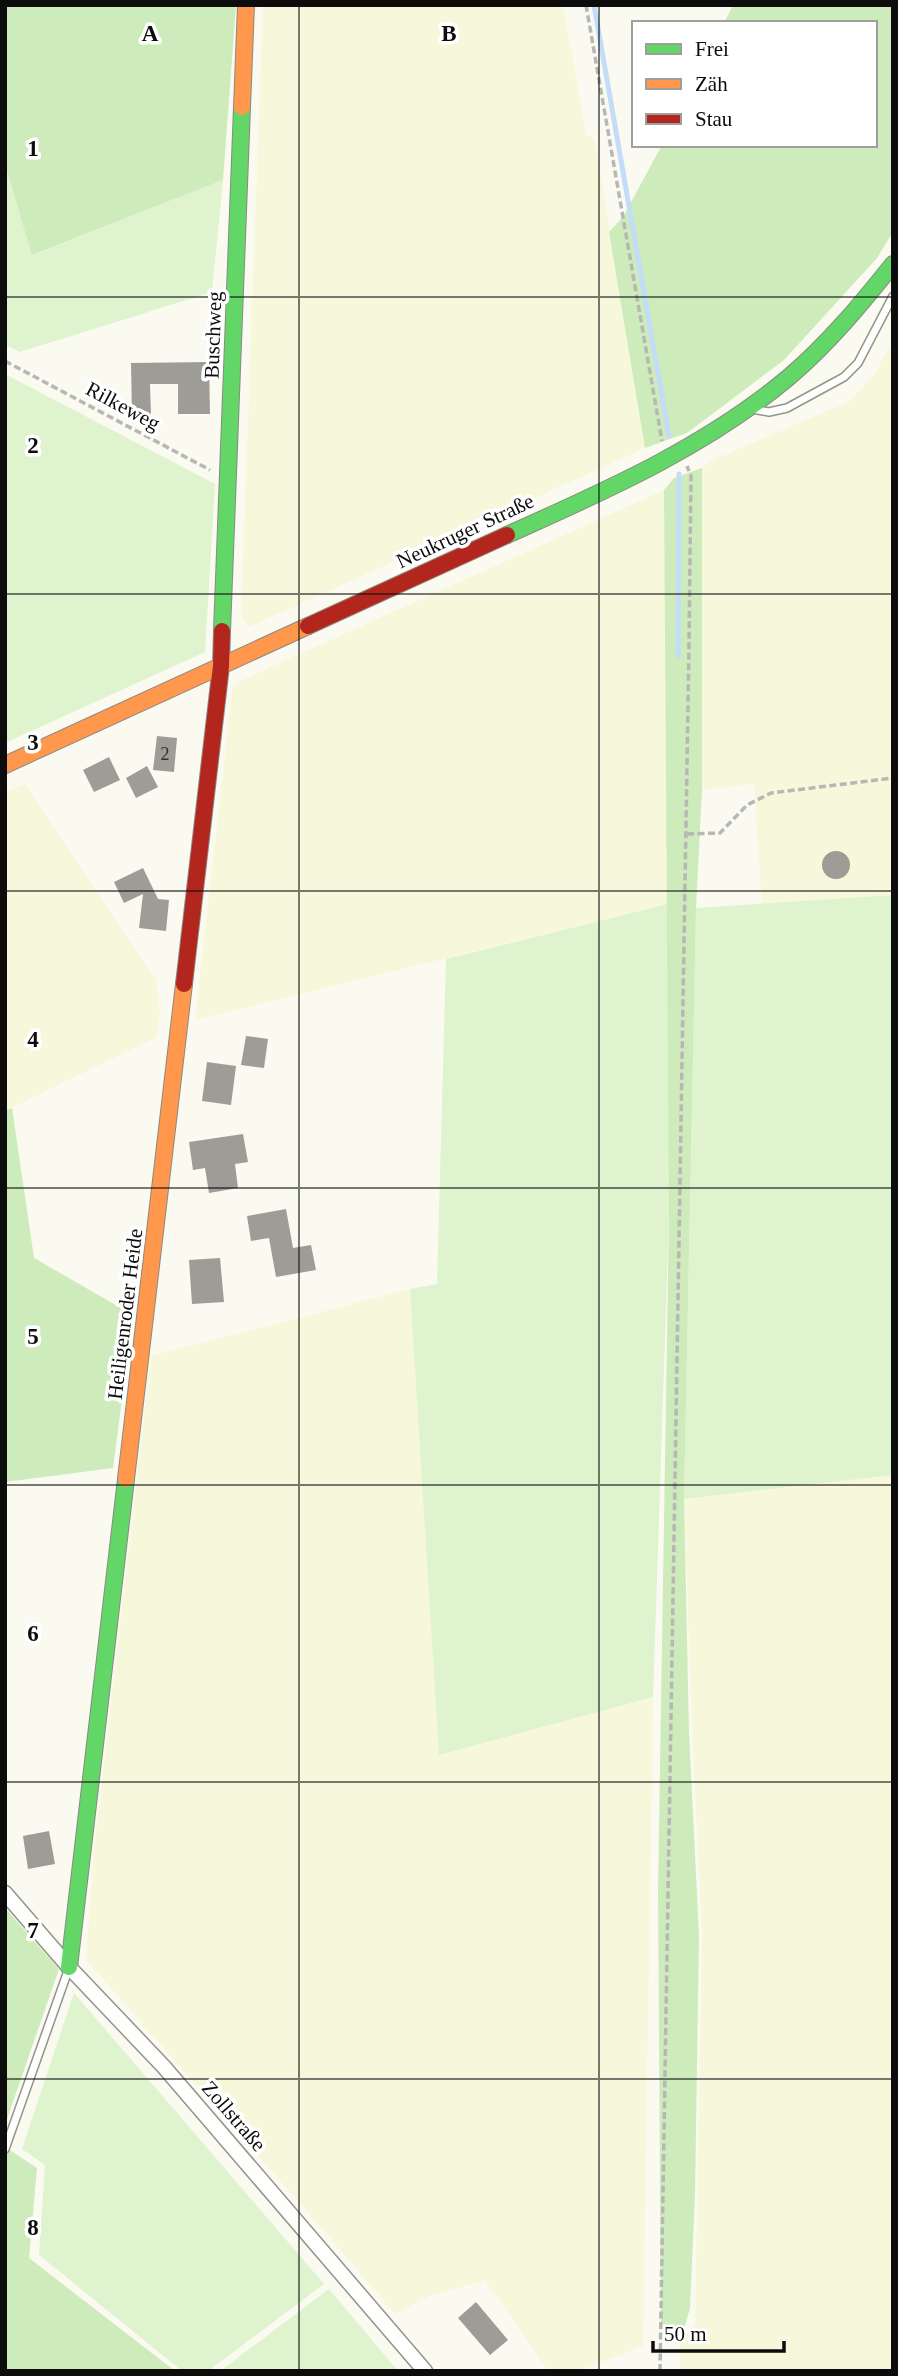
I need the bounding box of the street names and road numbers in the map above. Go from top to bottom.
street label: Buschweg [199,290,227,379]
street label: Rilkeweg [82,377,165,436]
street label: Neukruger Straße [393,489,537,573]
street label: Heiligenroder Heide [103,1227,147,1401]
street label: Zollstraße [197,2076,271,2156]

